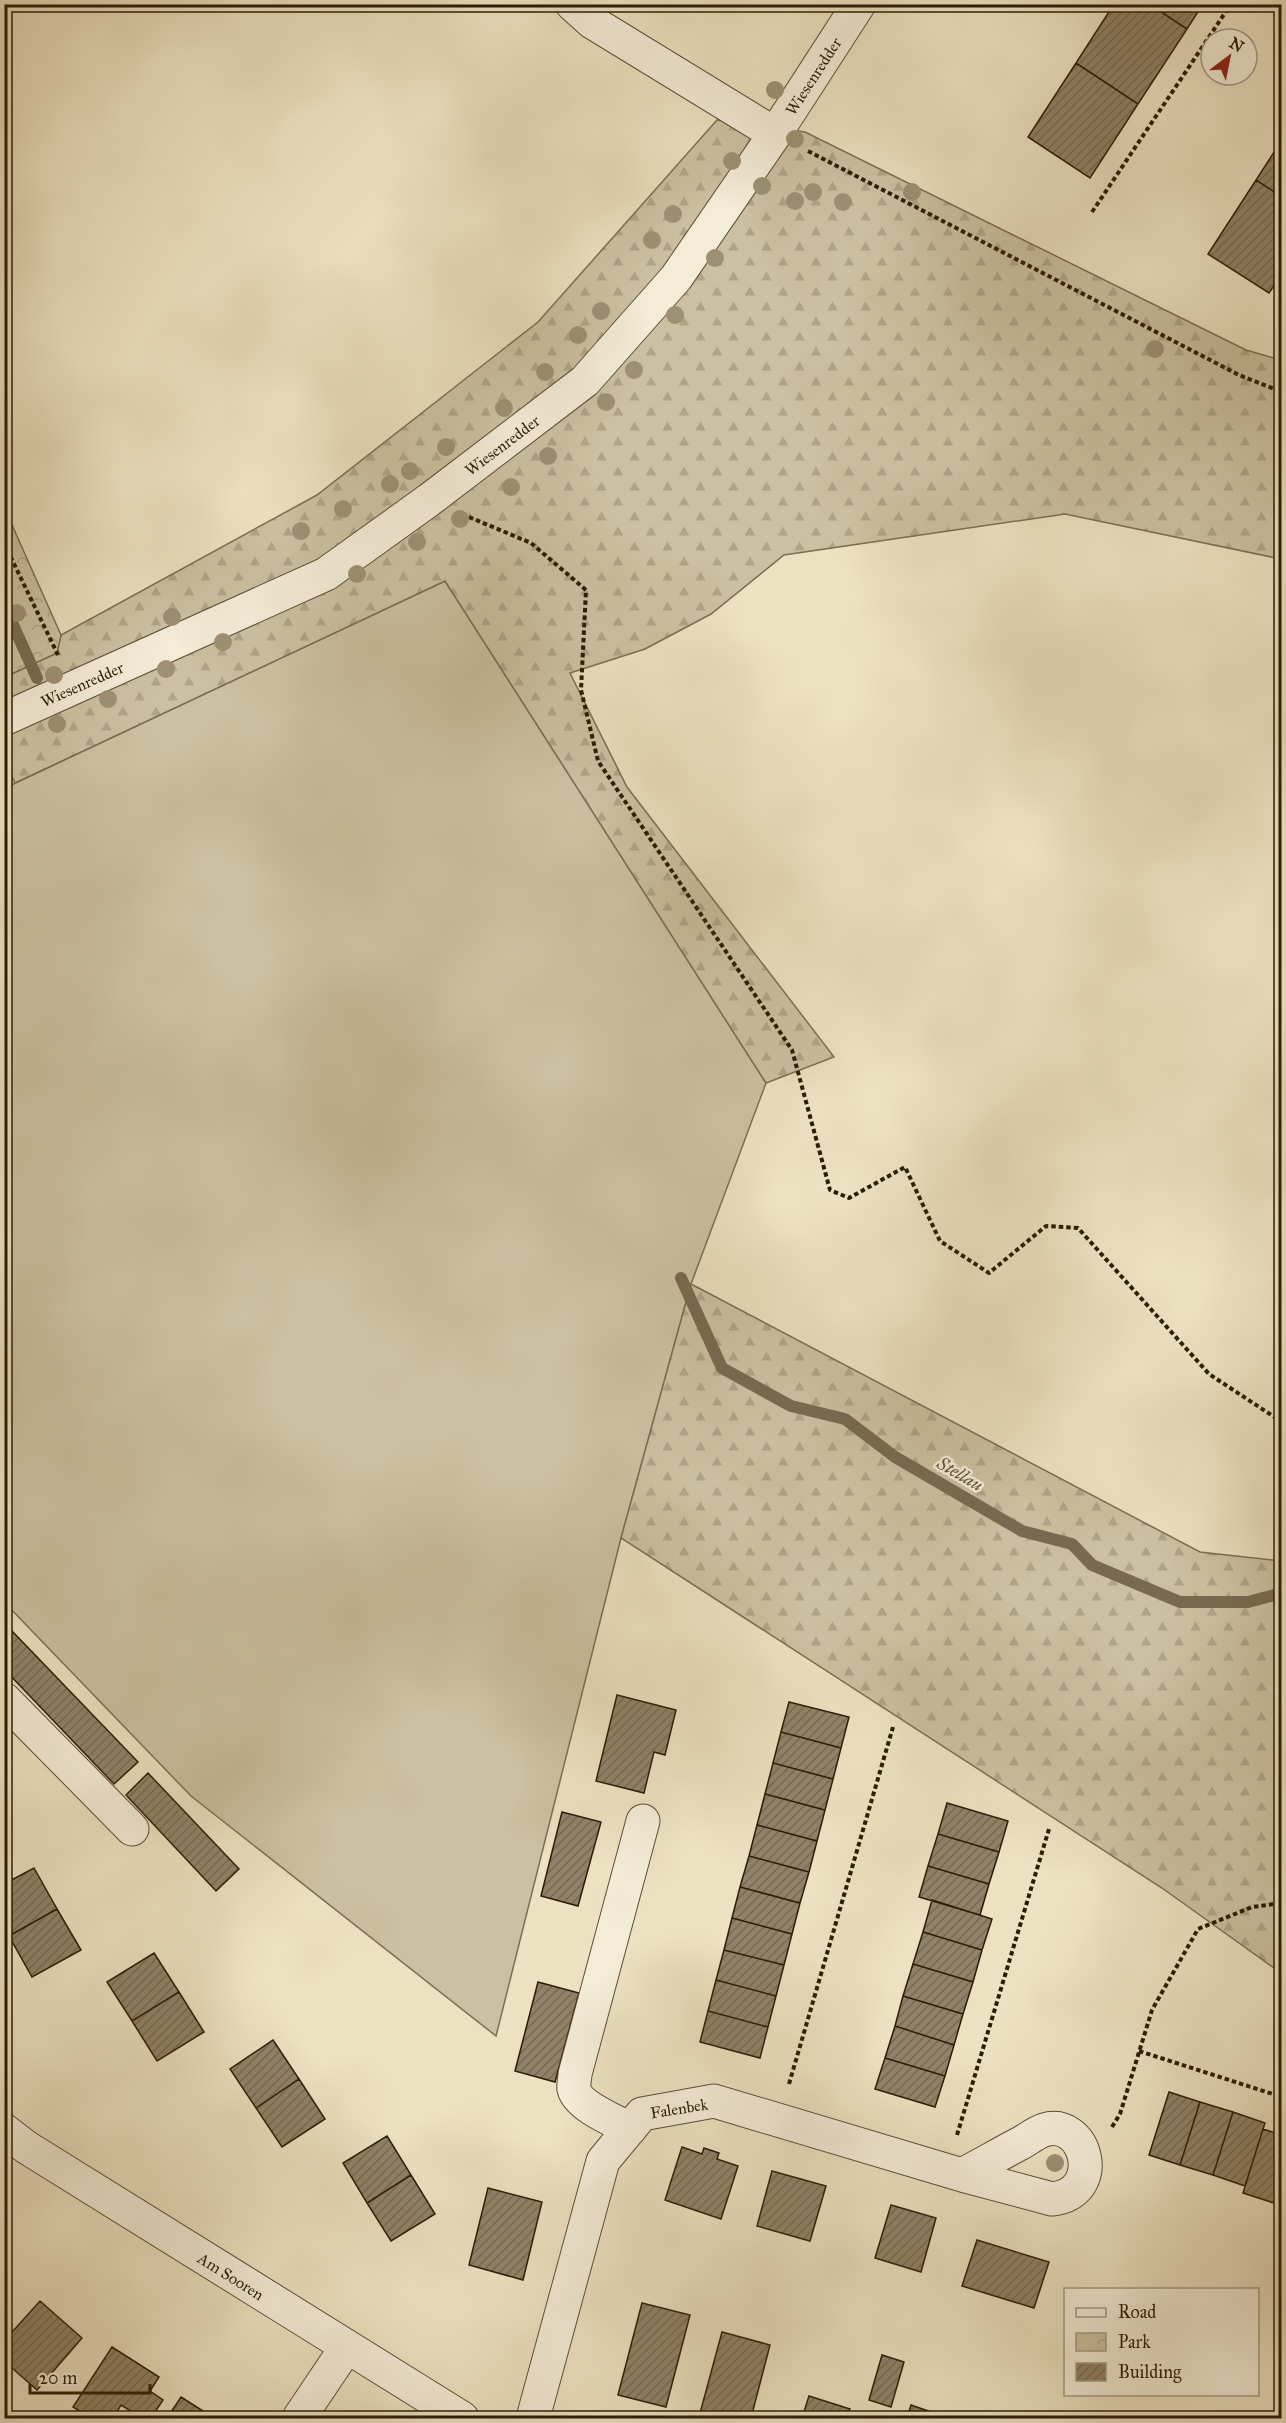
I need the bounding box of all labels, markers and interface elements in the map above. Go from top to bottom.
north arrow [1199,27,1259,87]
text: N [1226,33,1248,57]
street label: Wiesenredder [781,34,846,119]
street label: Wiesenredder [461,411,543,480]
street label: Wiesenredder [38,658,127,711]
water label: Stellau [932,1452,987,1496]
street label: Falenbek [649,2094,710,2122]
street label: Am Sooren [193,2248,268,2304]
legend [1064,2288,1259,2396]
text: Road [1118,2301,1156,2323]
text: Park [1118,2331,1151,2353]
scale bar [30,2357,150,2395]
text: Building [1118,2361,1182,2384]
text: 20 m [39,2367,77,2389]

